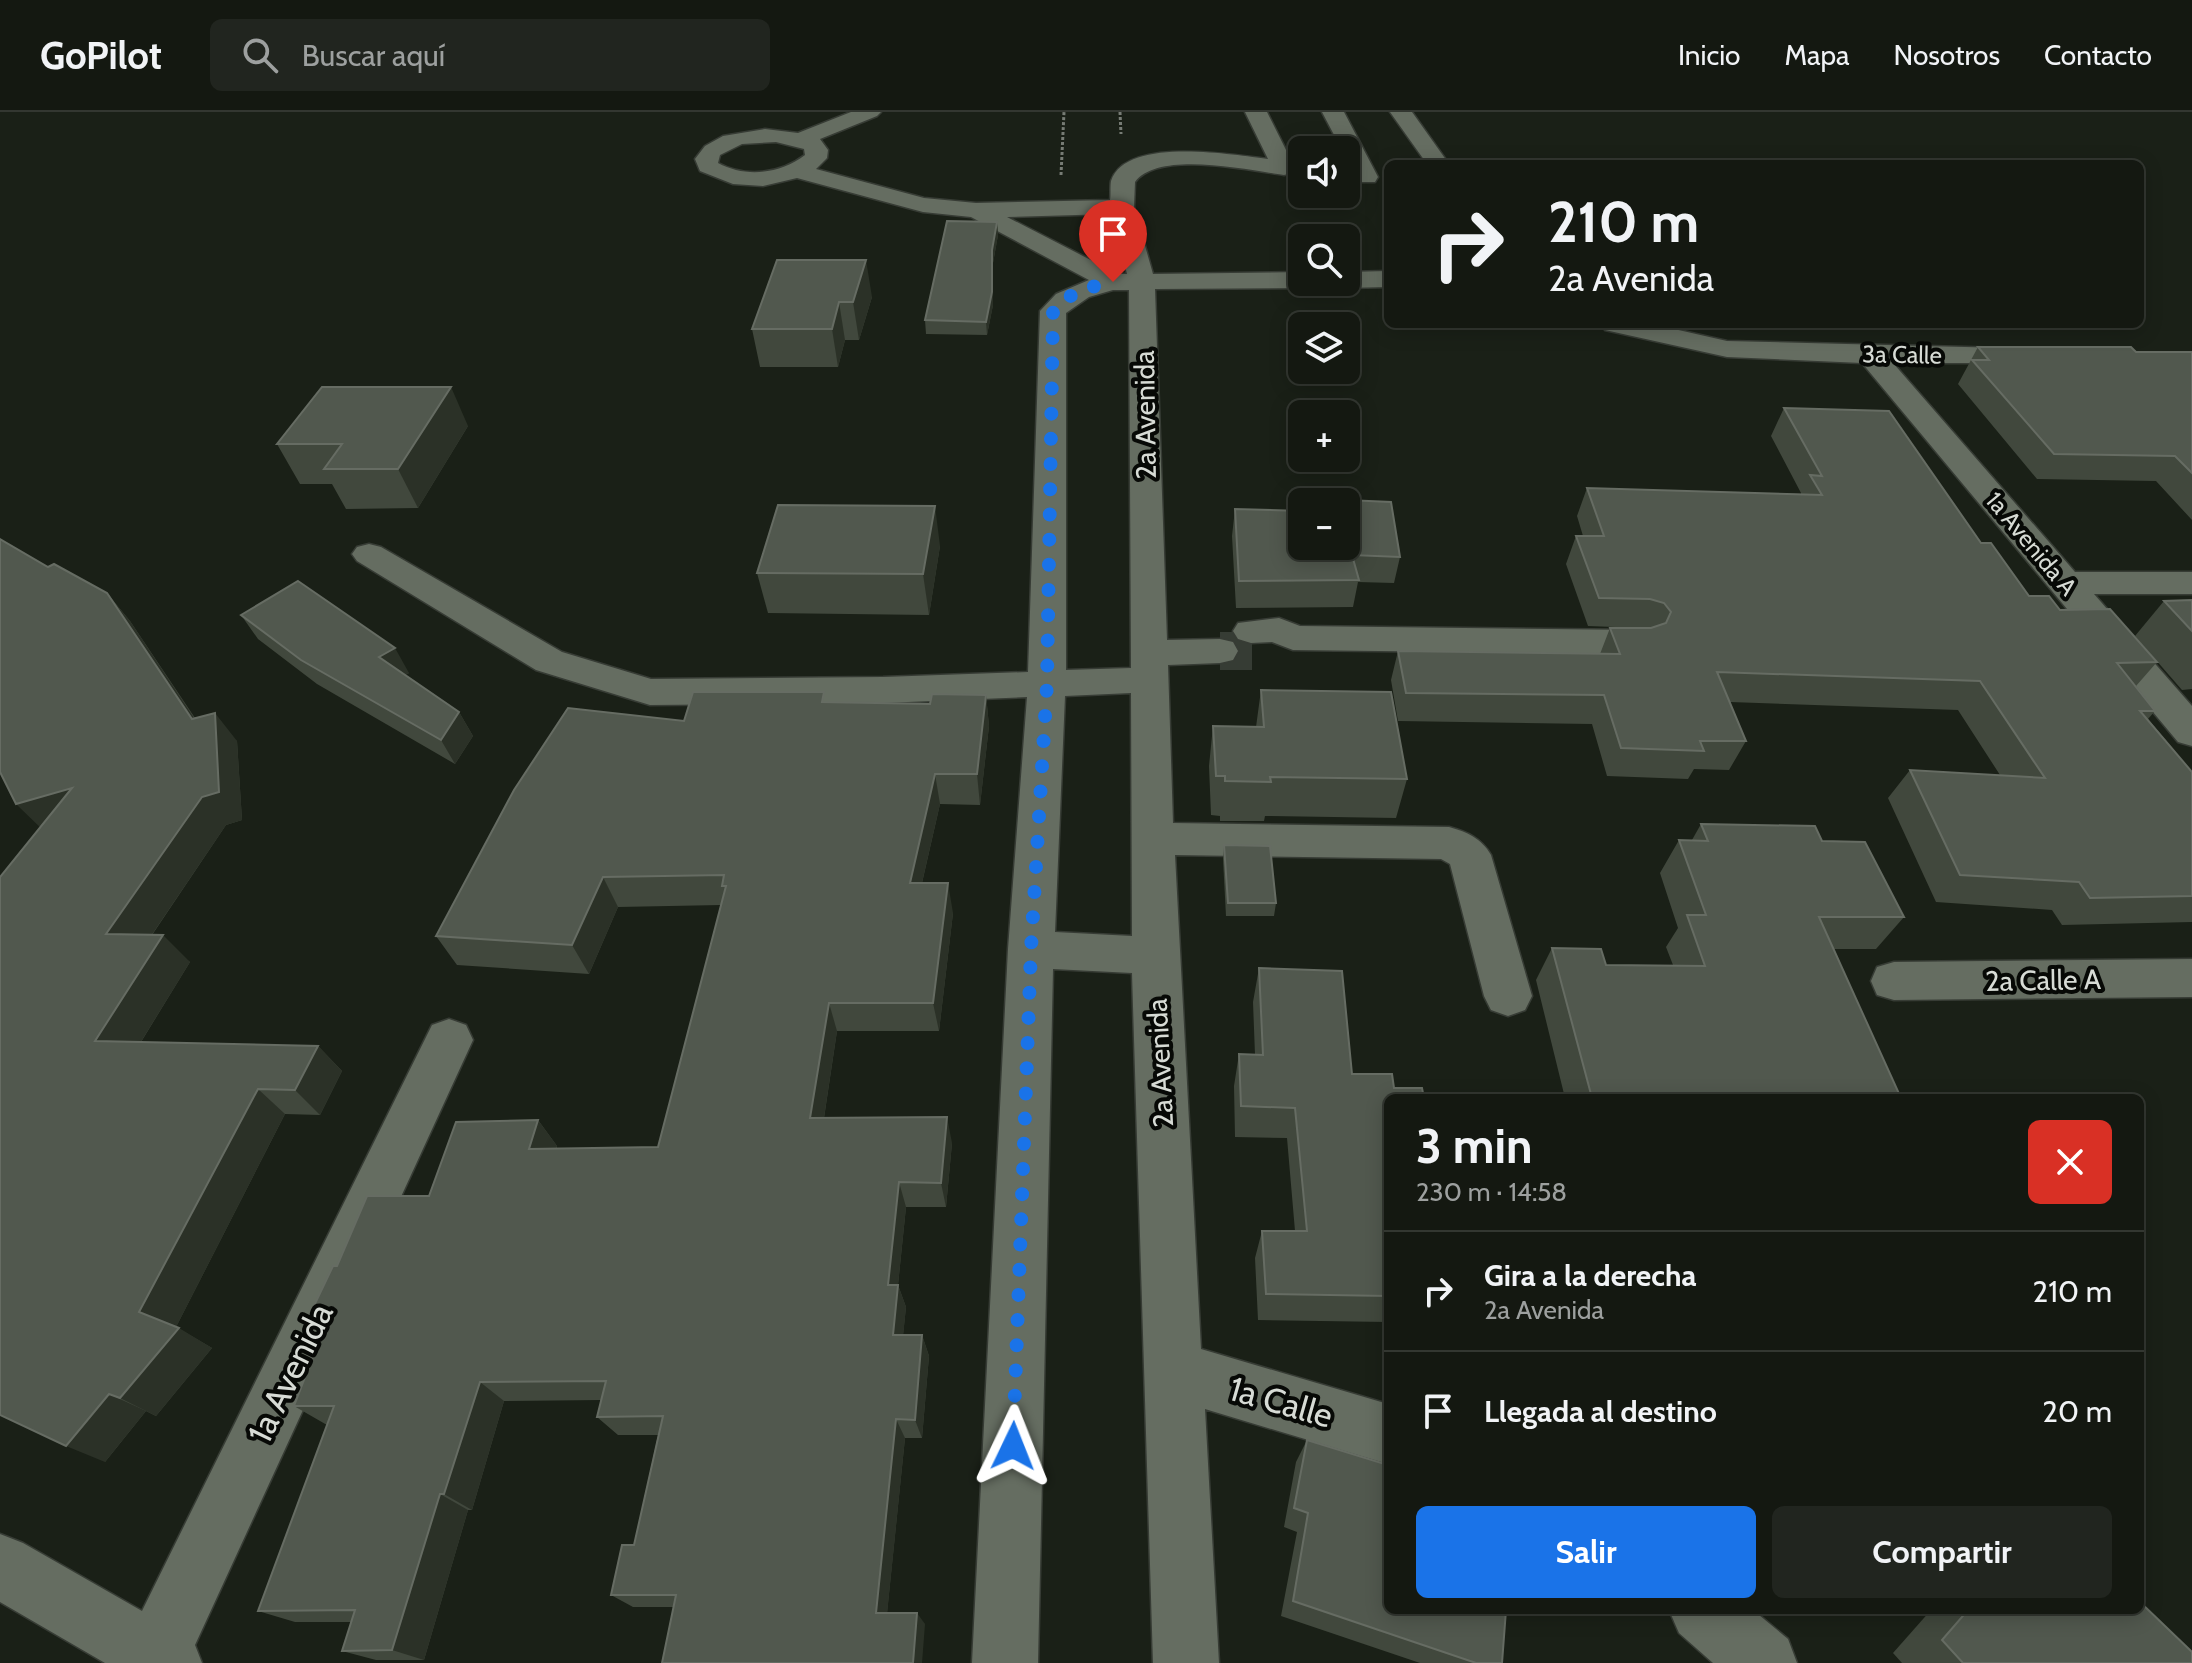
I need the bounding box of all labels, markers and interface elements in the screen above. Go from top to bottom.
search box [210,19,770,91]
text: GoPilot [40,32,162,79]
icon: search [238,33,282,77]
text: Buscar aquí [302,37,445,74]
text: Inicio [1678,38,1741,72]
text: Mapa [1785,38,1850,72]
text: Nosotros [1894,38,2000,72]
text: Contacto [2044,38,2152,72]
map controls [1288,136,1360,560]
button: sound [1288,136,1360,208]
text: 210 m [1548,188,1699,256]
icon: right [1416,192,1520,296]
pin [1079,200,1147,282]
icon: arrive [1091,212,1135,256]
button: search [1288,224,1360,296]
text: 2a Avenida [1548,256,1714,300]
button: layers [1288,312,1360,384]
street label: 3a Calle [1862,339,1942,370]
street label: 2a Avenida [1127,350,1163,480]
button: + [1288,400,1360,472]
street label: 1a Avenida A [1980,486,2083,601]
button: − [1288,488,1360,560]
street label: 2a Calle A [1985,962,2102,998]
street label: 2a Avenida [1140,997,1180,1128]
text: 3 min [1416,1117,1532,1175]
button: close [2028,1120,2112,1204]
text: 230 m · 14:58 [1416,1176,1567,1208]
text: Gira a la derecha [1484,1257,1696,1294]
icon: right [1416,1269,1460,1313]
text: 210 m [2032,1273,2112,1310]
text: 2a Avenida [1484,1294,1604,1326]
street label: 1a Avenida [238,1296,342,1450]
street label: 1a Calle [1224,1367,1338,1437]
icon: arrive [1416,1389,1460,1433]
text: Llegada al destino [1484,1393,1717,1430]
text: 20 m [2042,1393,2112,1430]
position arrow [971,1404,1055,1488]
button: Salir [1416,1506,1756,1598]
button: Compartir [1772,1506,2112,1598]

